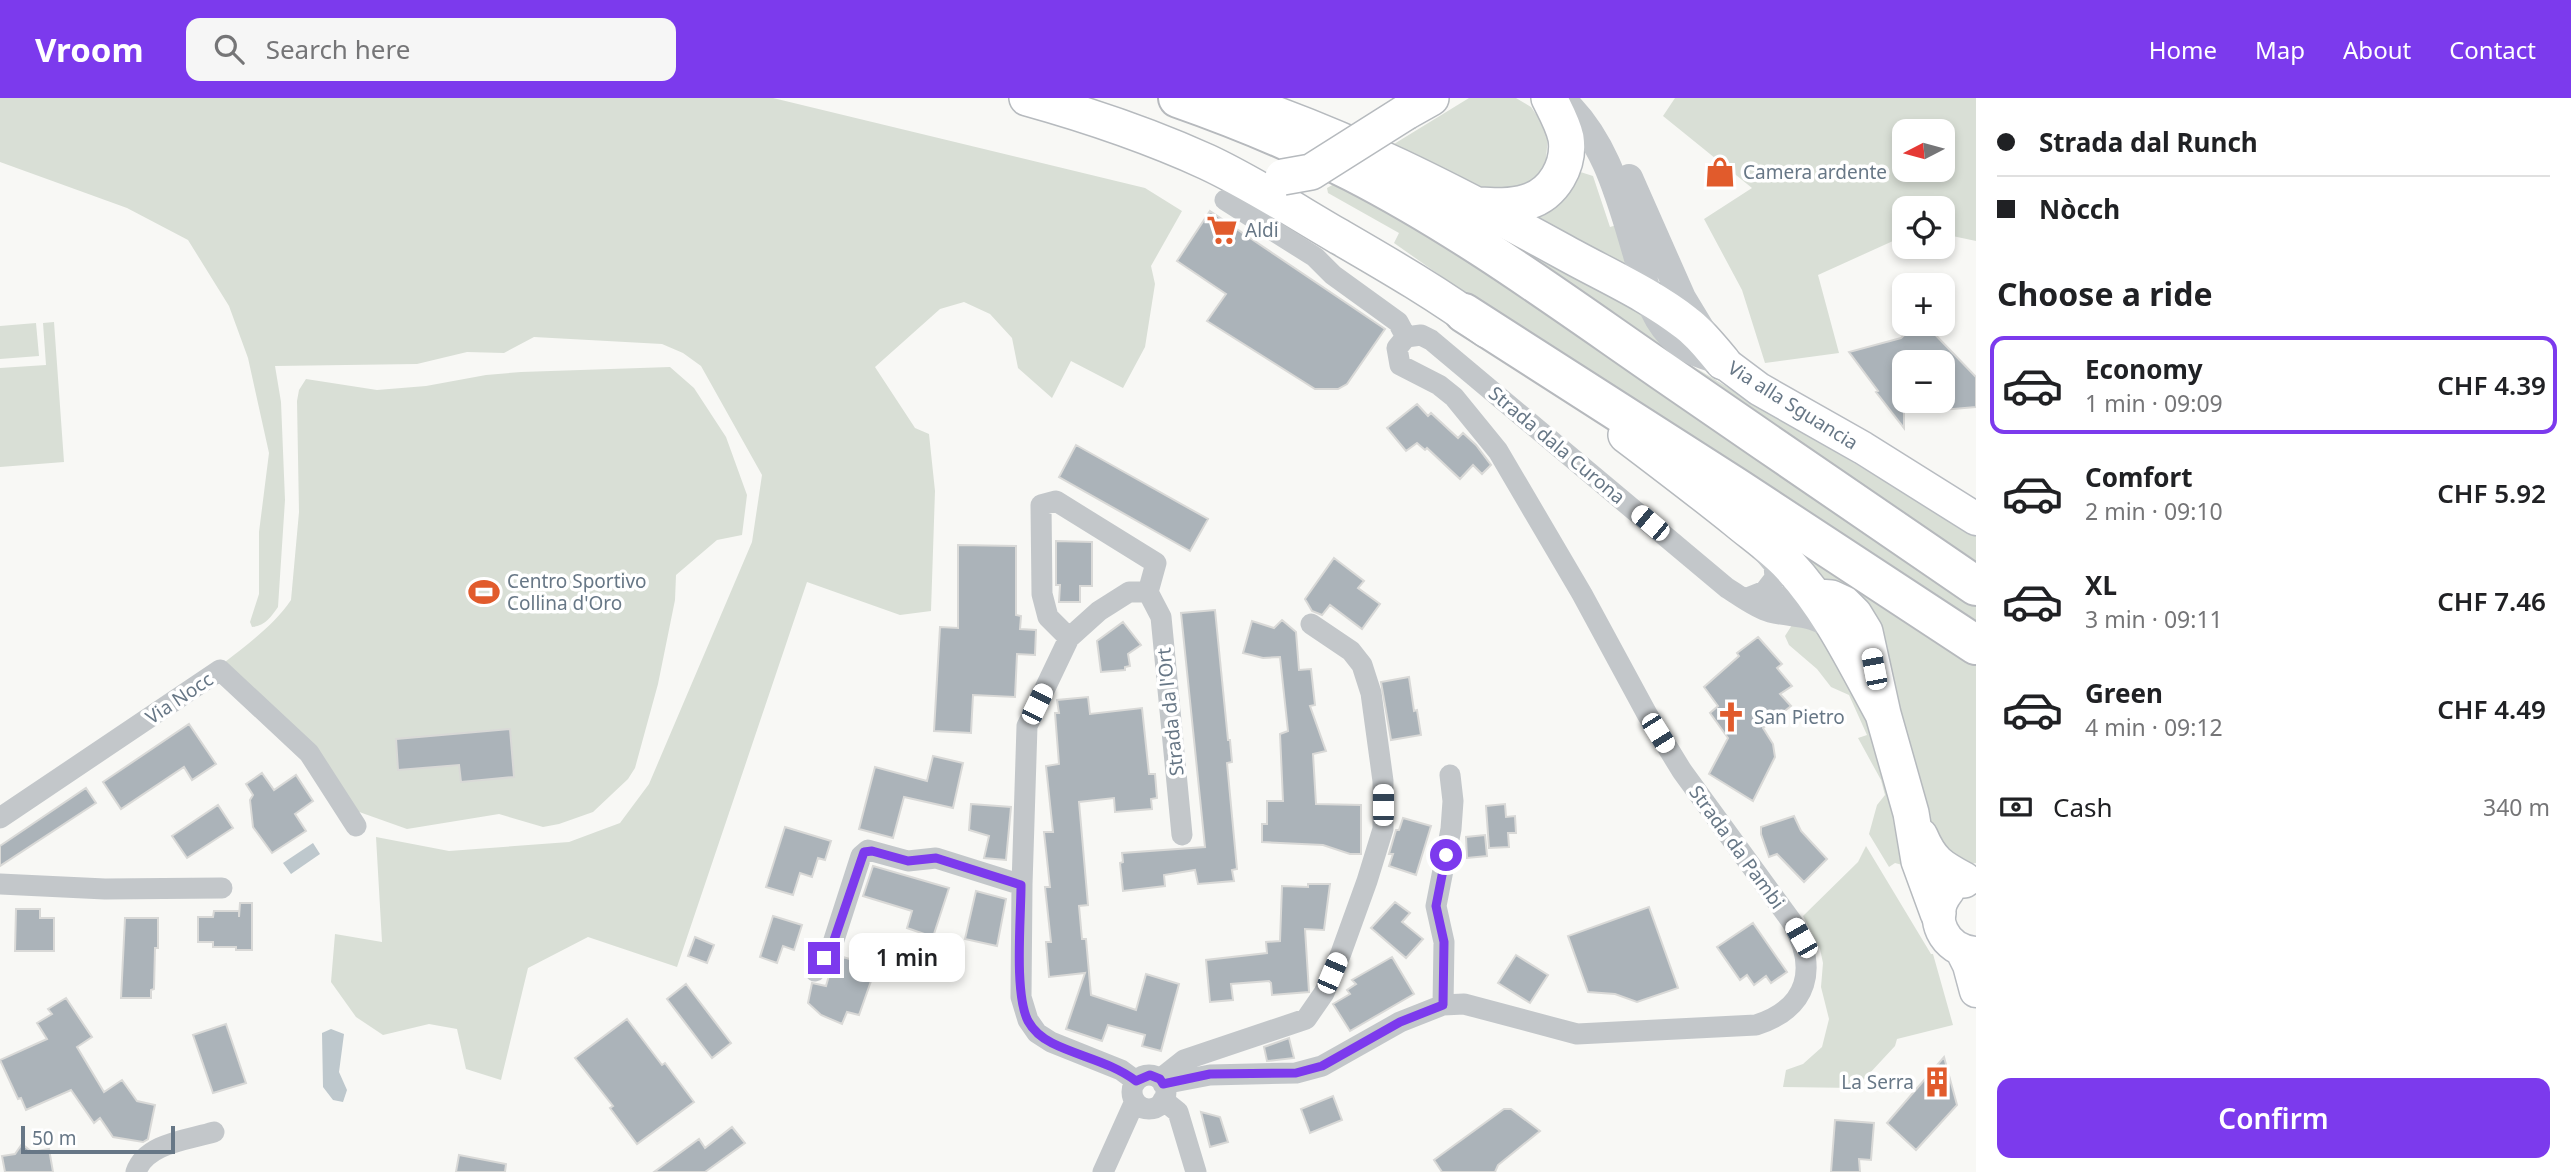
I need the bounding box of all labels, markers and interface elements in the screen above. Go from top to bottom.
search box [186,18,676,81]
text: Vroom [35,27,144,72]
icon: search [210,30,248,68]
text: Search here [266,31,410,67]
text: Home [2149,33,2217,66]
text: Map [2255,33,2305,66]
text: About [2343,33,2411,66]
text: Contact [2449,33,2536,66]
north arrow [1892,119,1955,182]
map controls [1892,119,1955,413]
text: Strada dal Runch [2039,124,2258,160]
shop icon: Camera ardente [1703,155,1737,189]
place label: Camera ardente [1743,159,1887,185]
text: Nòcch [2039,191,2120,227]
button: locate [1892,196,1955,259]
supermarket icon: Aldi [1205,213,1239,247]
place label: Aldi [1245,217,1279,243]
text: Choose a ride [1997,272,2213,315]
button: + [1892,273,1955,336]
button: − [1892,350,1955,413]
text: Economy [2085,351,2203,387]
icon: car [2001,354,2064,417]
street label: Via alla Sguancia [1723,355,1863,455]
text: CHF 4.39 [2437,367,2546,403]
street label: Strada dala Curona [1483,380,1631,510]
text: 1 min · 09:09 [2085,387,2223,419]
text: Comfort [2085,459,2193,495]
icon: car [2001,462,2064,525]
text: CHF 5.92 [2437,475,2546,511]
text: 2 min · 09:10 [2085,495,2223,527]
car [1628,501,1673,545]
text: XL [2085,567,2117,603]
place label: Centro Sportivo Collina d'Oro [507,568,647,616]
icon: car [2001,570,2064,633]
sports icon: Centro Sportivo Collina d'Oro [467,575,501,609]
text: CHF 7.46 [2437,583,2546,619]
text: 3 min · 09:11 [2085,603,2223,635]
car [1860,646,1889,692]
street label: Strada da l'Ort [1150,647,1190,777]
street label: Via Nocc [140,666,218,730]
text: Green [2085,675,2163,711]
icon: car [2001,678,2064,741]
car [1019,681,1056,727]
text: CHF 4.49 [2437,691,2546,727]
church icon: San Pietro [1714,700,1748,734]
place label: San Pietro [1754,704,1845,730]
car [1638,710,1679,756]
text: 4 min · 09:12 [2085,711,2223,743]
street label: Strada da Pambi [1683,780,1791,914]
car [1373,784,1394,826]
icon: cash [1997,788,2035,826]
text: Cash [2053,789,2113,825]
text: 340 m [2483,791,2550,823]
route start [1430,839,1462,871]
car [1782,915,1821,961]
callout: 1 min [848,934,964,982]
text: 1 min [876,941,938,973]
route end [808,942,840,974]
car [1315,950,1350,996]
building icon: La Serra [1920,1065,1954,1099]
place label: La Serra [1841,1069,1914,1095]
button: Confirm [1997,1078,2550,1158]
scale bar [21,1123,175,1155]
text: 50 m [32,1125,76,1151]

